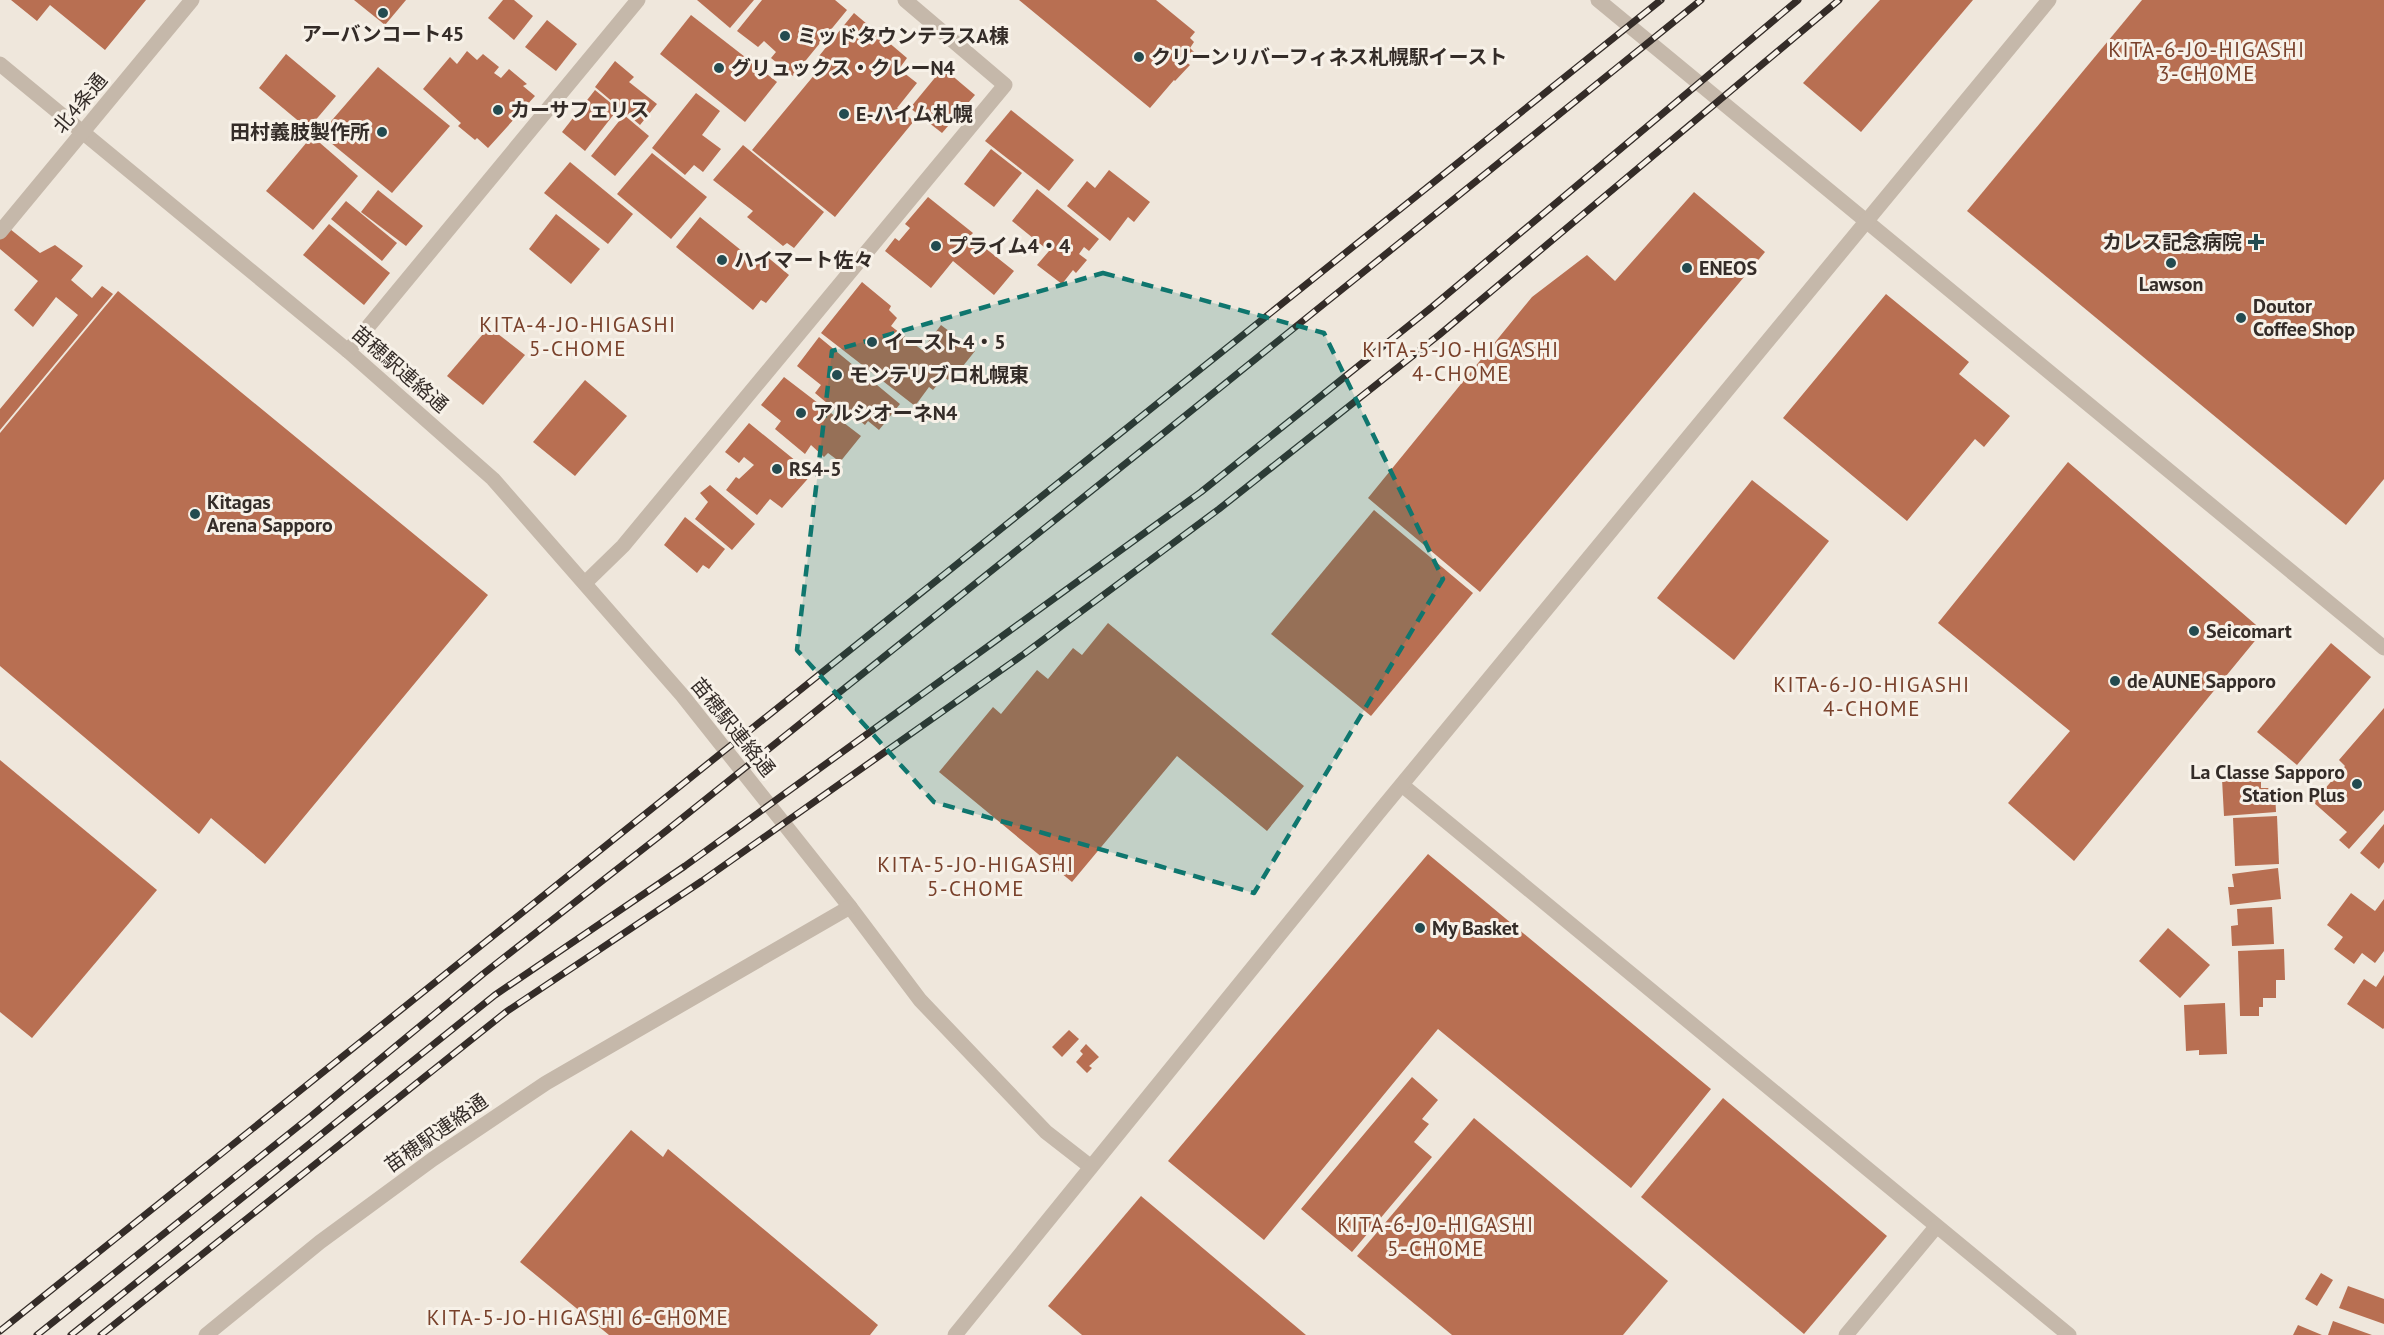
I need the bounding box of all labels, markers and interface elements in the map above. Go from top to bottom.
marker: アーバンコート45 [376,6,390,20]
place label: アーバンコート45 [302,21,464,47]
place label: ミッドタウンテラスA棟 [797,23,1009,49]
marker: ミッドタウンテラスA棟 [778,29,792,43]
district label: KITA-6-JO-HIGASHI 3-CHOME [2108,36,2306,87]
place label: クリーンリバーフィネス札幌駅イースト [1151,44,1507,70]
marker: クリーンリバーフィネス札幌駅イースト [1132,50,1146,64]
place label: グリュックス・クレーN4 [731,55,956,81]
marker: グリュックス・クレーN4 [712,61,726,75]
street label: 北4条通 [47,67,113,139]
place label: カーサフェリス [510,97,650,123]
place label: E-ハイム札幌 [856,101,973,127]
marker: カーサフェリス [491,103,505,117]
marker: E-ハイム札幌 [837,107,851,121]
place label: 田村義肢製作所 [230,119,370,145]
marker: 田村義肢製作所 [375,125,389,139]
place label: カレス記念病院 [2102,229,2242,255]
place label: プライム4・4 [948,233,1071,259]
marker: カレス記念病院 [2247,233,2265,251]
marker: プライム4・4 [929,239,943,253]
place label: ハイマート佐々 [734,247,874,273]
marker: ハイマート佐々 [715,253,729,267]
place label: ENEOS [1699,255,1757,281]
marker: Lawson [2164,256,2178,270]
marker: ENEOS [1680,261,1694,275]
place label: Lawson [2139,271,2203,297]
place label: Doutor Coffee Shop [2253,293,2355,342]
district label: KITA-4-JO-HIGASHI 5-CHOME [479,311,677,362]
marker: Doutor Coffee Shop [2234,311,2248,325]
street label: 苗穂駅連絡通 [346,320,454,418]
place label: イースト4・5 [884,329,1006,355]
marker: イースト4・5 [865,335,879,349]
district label: KITA-5-JO-HIGASHI 4-CHOME [1362,336,1560,387]
place label: モンテリブロ札幌東 [849,362,1029,388]
marker: モンテリブロ札幌東 [830,368,844,382]
place label: アルシオーネN4 [813,400,958,426]
marker: アルシオーネN4 [794,406,808,420]
place label: RS4-5 [789,456,842,482]
marker: RS4-5 [770,462,784,476]
place label: Kitagas Arena Sapporo [207,489,333,538]
marker: Kitagas Arena Sapporo [188,507,202,521]
place label: Seicomart [2206,618,2292,644]
marker: Seicomart [2187,624,2201,638]
place label: de AUNE Sapporo [2127,668,2276,694]
district label: KITA-6-JO-HIGASHI 4-CHOME [1773,671,1971,722]
street label: 苗穂駅連絡通 [685,672,781,782]
marker: de AUNE Sapporo [2108,674,2122,688]
place label: La Classe Sapporo Station Plus [2190,759,2345,808]
marker: La Classe Sapporo Station Plus [2350,777,2364,791]
district label: KITA-5-JO-HIGASHI 5-CHOME [877,851,1075,902]
place label: My Basket [1432,915,1519,941]
marker: My Basket [1413,921,1427,935]
street label: 苗穂駅連絡通 [379,1088,493,1178]
district label: KITA-6-JO-HIGASHI 5-CHOME [1337,1211,1535,1262]
district label: KITA-5-JO-HIGASHI 6-CHOME [427,1304,729,1331]

